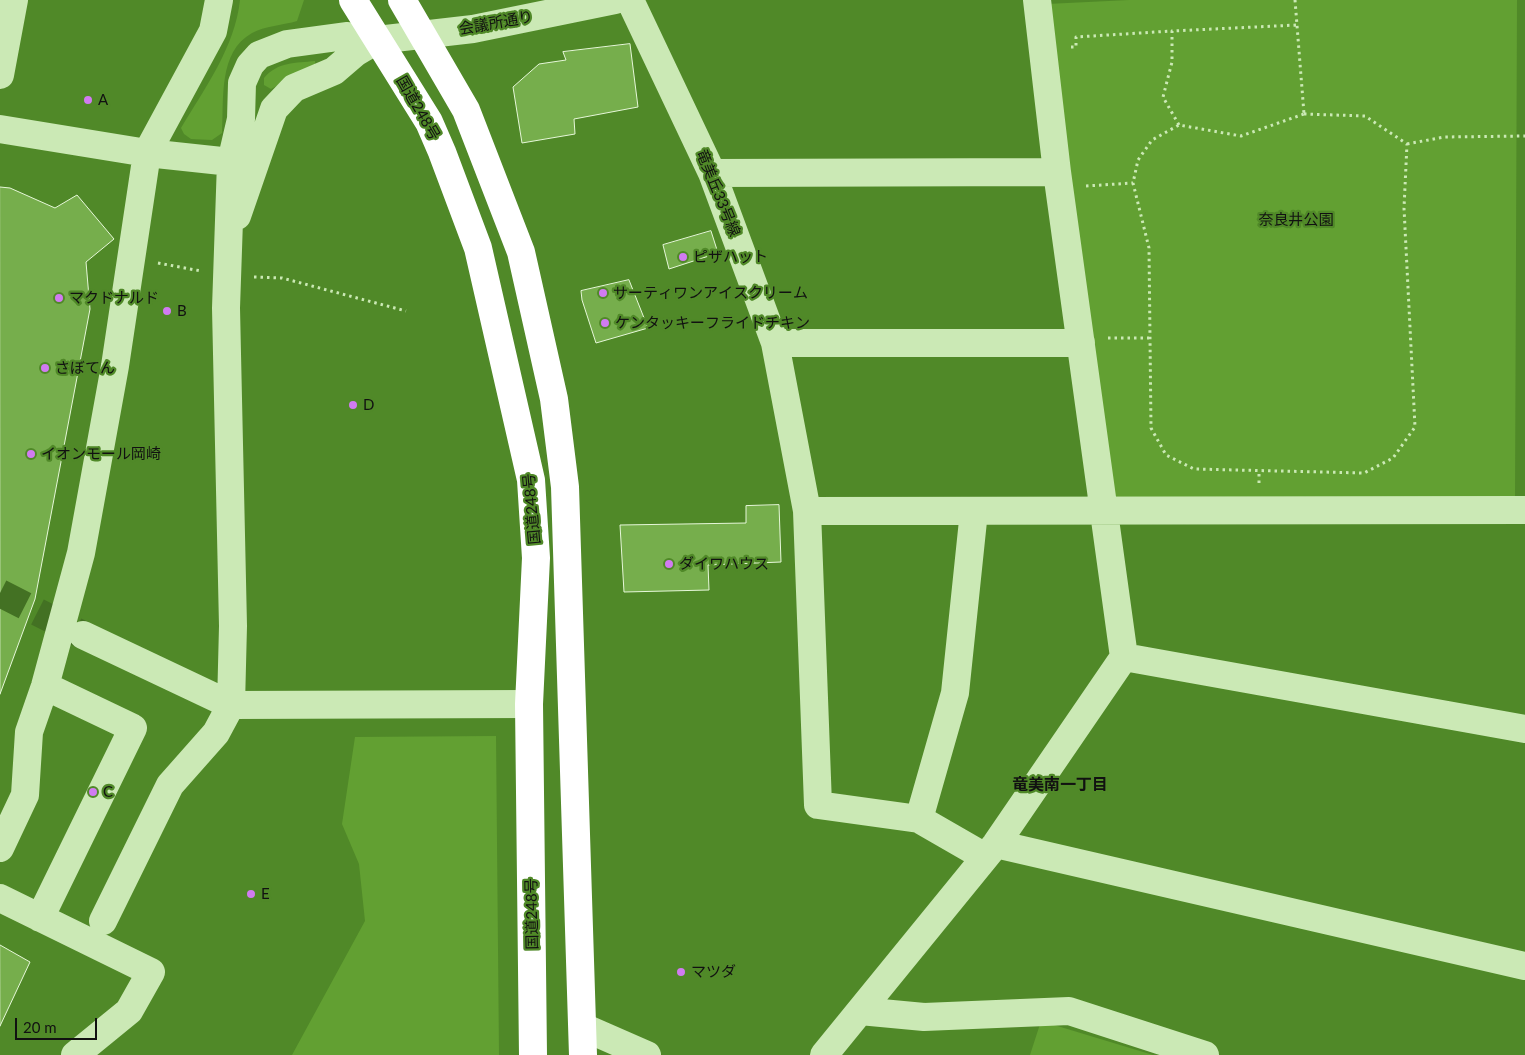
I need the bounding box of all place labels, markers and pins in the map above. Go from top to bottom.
place label: A [98,91,108,109]
marker: A [82,94,94,106]
place label: ピザハット [693,248,768,266]
marker: ピザハット [677,251,689,263]
place label: サーティワンアイスクリーム [613,284,808,302]
marker: サーティワンアイスクリーム [597,287,609,299]
place label: マクドナルド [69,289,159,307]
marker: マクドナルド [53,292,65,304]
place label: B [177,302,187,320]
marker: B [161,305,173,317]
place label: ケンタッキーフライドチキン [615,314,810,332]
marker: ケンタッキーフライドチキン [599,317,611,329]
place label: さぼてん [55,359,115,377]
marker: さぼてん [39,362,51,374]
place label: D [363,396,374,414]
marker: D [347,399,359,411]
place label: イオンモール岡崎 [41,445,161,463]
marker: イオンモール岡崎 [25,448,37,460]
place label: ダイワハウス [679,555,769,573]
marker: ダイワハウス [663,558,675,570]
place label: C [103,783,113,801]
marker: C [87,786,99,798]
place label: E [261,885,270,903]
marker: E [245,888,257,900]
place label: マツダ [691,963,736,981]
marker: マツダ [675,966,687,978]

